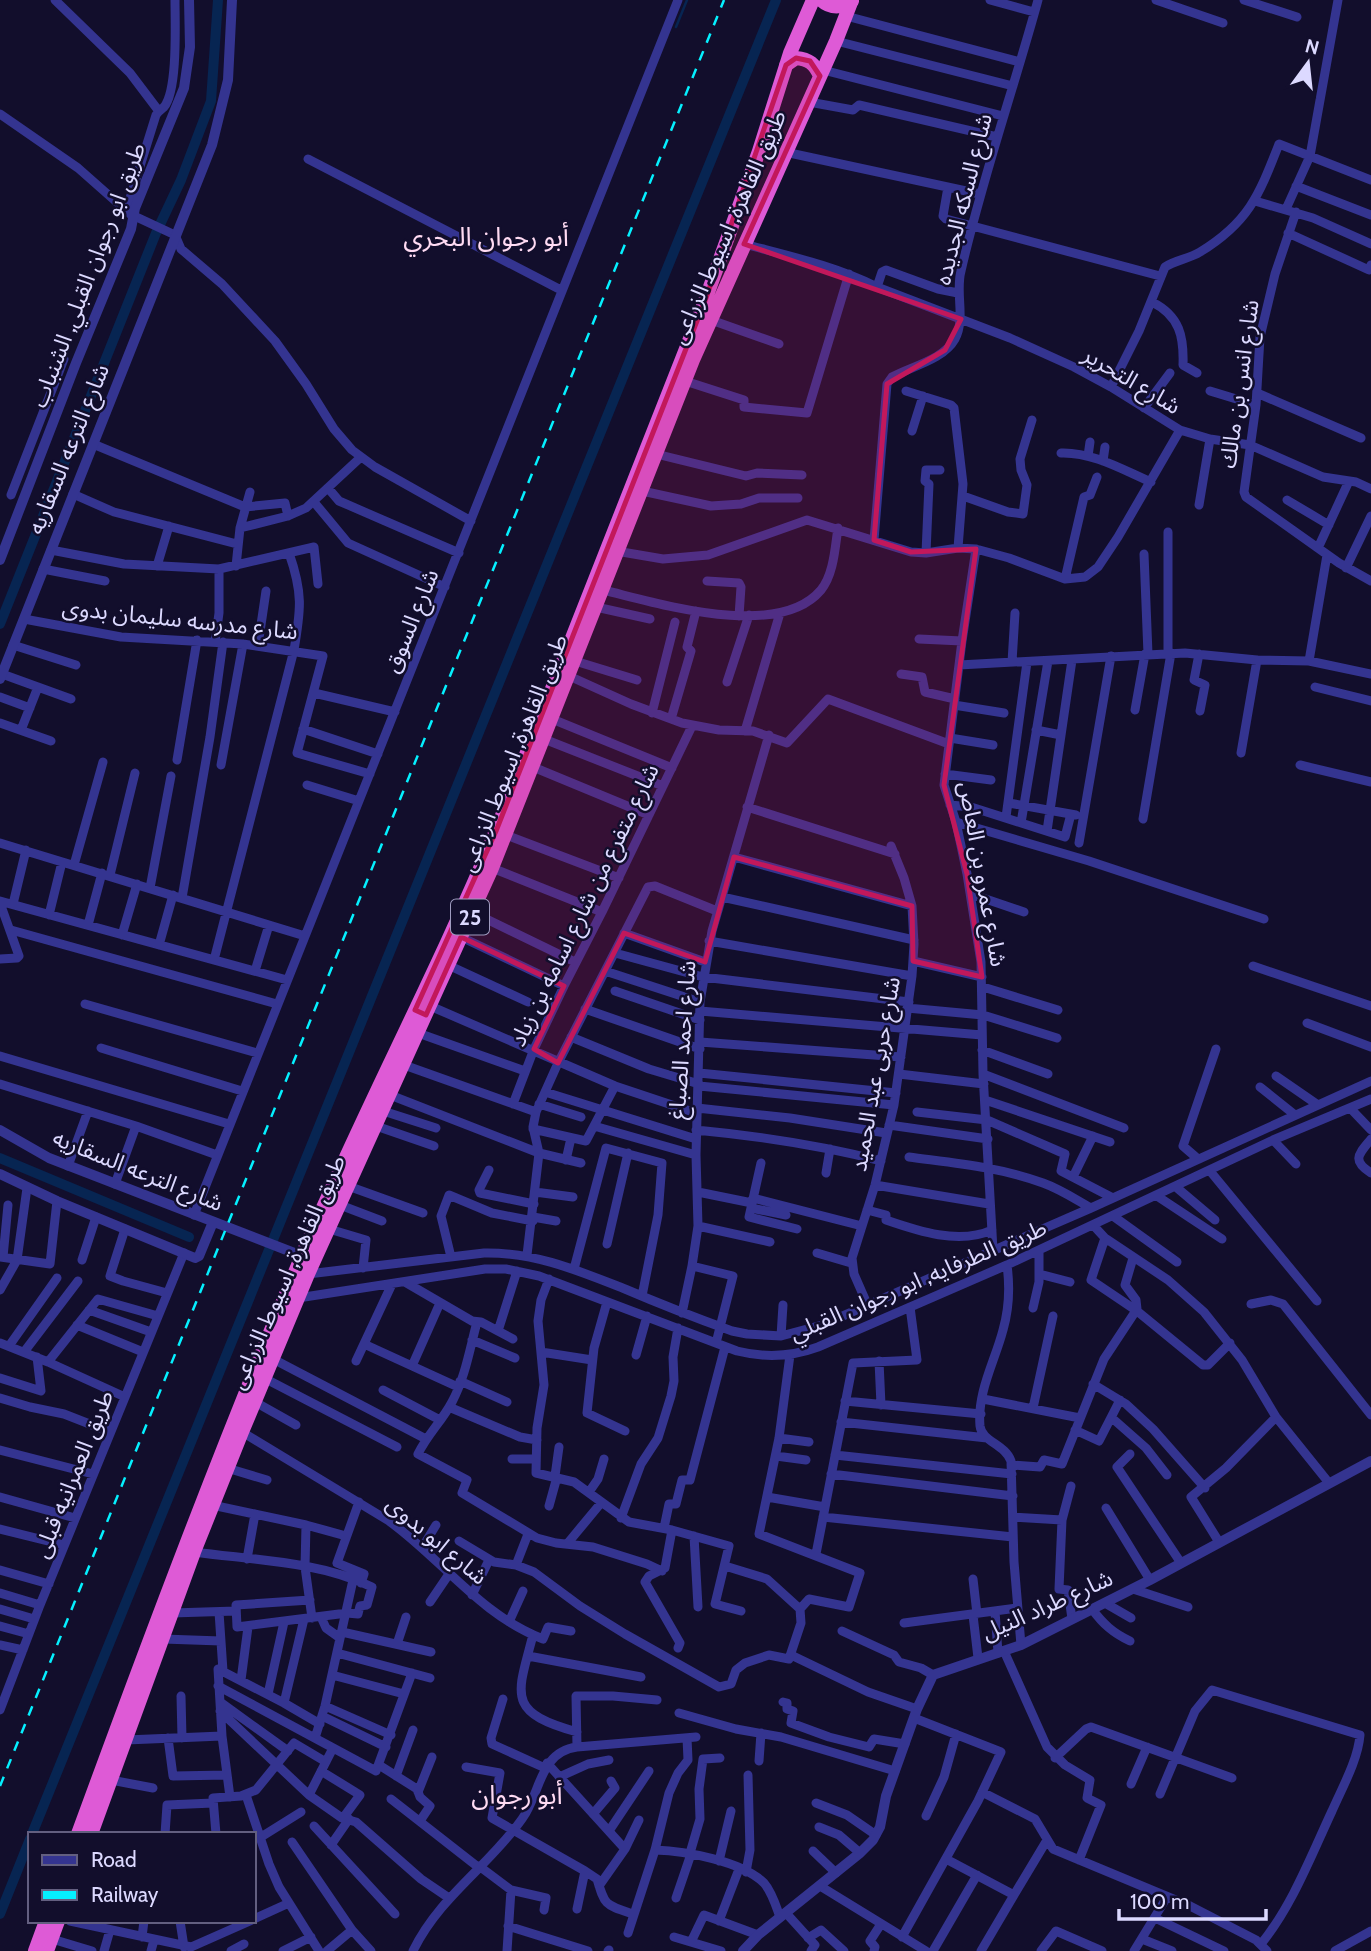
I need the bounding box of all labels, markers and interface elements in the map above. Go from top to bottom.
north arrow [1273,28,1343,98]
text: N [1303,34,1322,60]
street label: طريق القاهرة, اسيوط الزراعى [664,105,792,349]
street label: شارع السكه الجديده [928,110,1001,288]
street label: طريق ابو رجوان القبلي, الشنباب [24,139,155,413]
district label: أبو رجوان البحري [403,221,569,257]
street label: شارع انس بن مالك [1213,298,1268,471]
street label: شارع التحرير [1076,339,1186,423]
street label: شارع الترعه السقاريه [21,360,118,539]
street label: شارع السوق [377,565,447,678]
street label: شارع مدرسه سليمان بدوى [60,593,299,648]
street label: طريق القاهرة, اسيوط الزراعى [453,630,573,876]
street label: شارع متفرع من شارع اسامه بن زياد [503,759,667,1052]
street label: شارع عمرو بن العاص [950,779,1013,969]
road number: 25 [451,900,489,934]
street label: شارع احمد الصباغ [662,960,705,1121]
street label: شارع حربى عبد الحميد [844,974,909,1174]
street label: شارع الترعه السقاريه [48,1123,227,1220]
street label: طريق القاهرة, اسيوط الزراعى [223,1150,351,1394]
street label: طريق الطرفايه, ابو رجوان القبلي [785,1213,1052,1350]
street label: طريق العمرانيه قبلى [27,1386,119,1562]
street label: شارع ابو بدوى [379,1489,493,1593]
street label: شارع طراد النيل [977,1564,1118,1649]
district label: أبو رجوان [471,1779,563,1811]
legend [28,1832,256,1923]
text: Road [91,1847,137,1872]
scale bar [1119,1878,1266,1922]
text: Railway [91,1882,159,1907]
text: 100 m [1130,1889,1189,1914]

